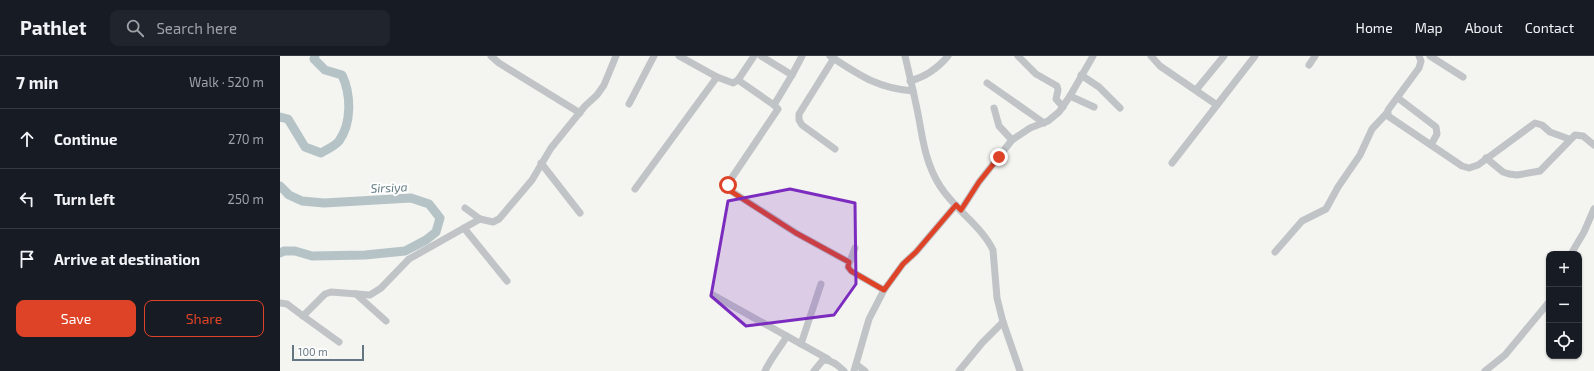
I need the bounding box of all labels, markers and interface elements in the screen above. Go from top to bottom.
search box [110,10,390,46]
text: Pathlet [20,16,86,39]
icon: search [124,17,146,39]
text: Search here [156,19,237,37]
text: Home [1356,19,1393,36]
text: Map [1415,19,1443,36]
text: About [1465,19,1503,36]
text: Contact [1525,19,1574,36]
text: 7 min [16,72,59,92]
text: Walk · 520 m [189,74,264,90]
icon: ahead [16,128,38,150]
text: Continue [54,130,117,148]
text: 270 m [228,131,264,147]
route end [990,148,1008,166]
route start [719,176,737,194]
water label: Sirsiya [370,179,408,196]
icon: left [16,188,38,210]
text: Turn left [54,190,115,208]
text: 250 m [228,191,264,207]
icon: arrive [16,248,38,270]
text: Arrive at destination [54,250,200,268]
map controls [1546,251,1582,359]
button: + [1546,251,1582,287]
button: − [1546,287,1582,323]
button: Save [16,300,136,337]
button: Share [144,300,264,337]
button: locate [1546,323,1582,359]
scale bar [292,343,364,362]
text: 100 m [298,345,328,358]

